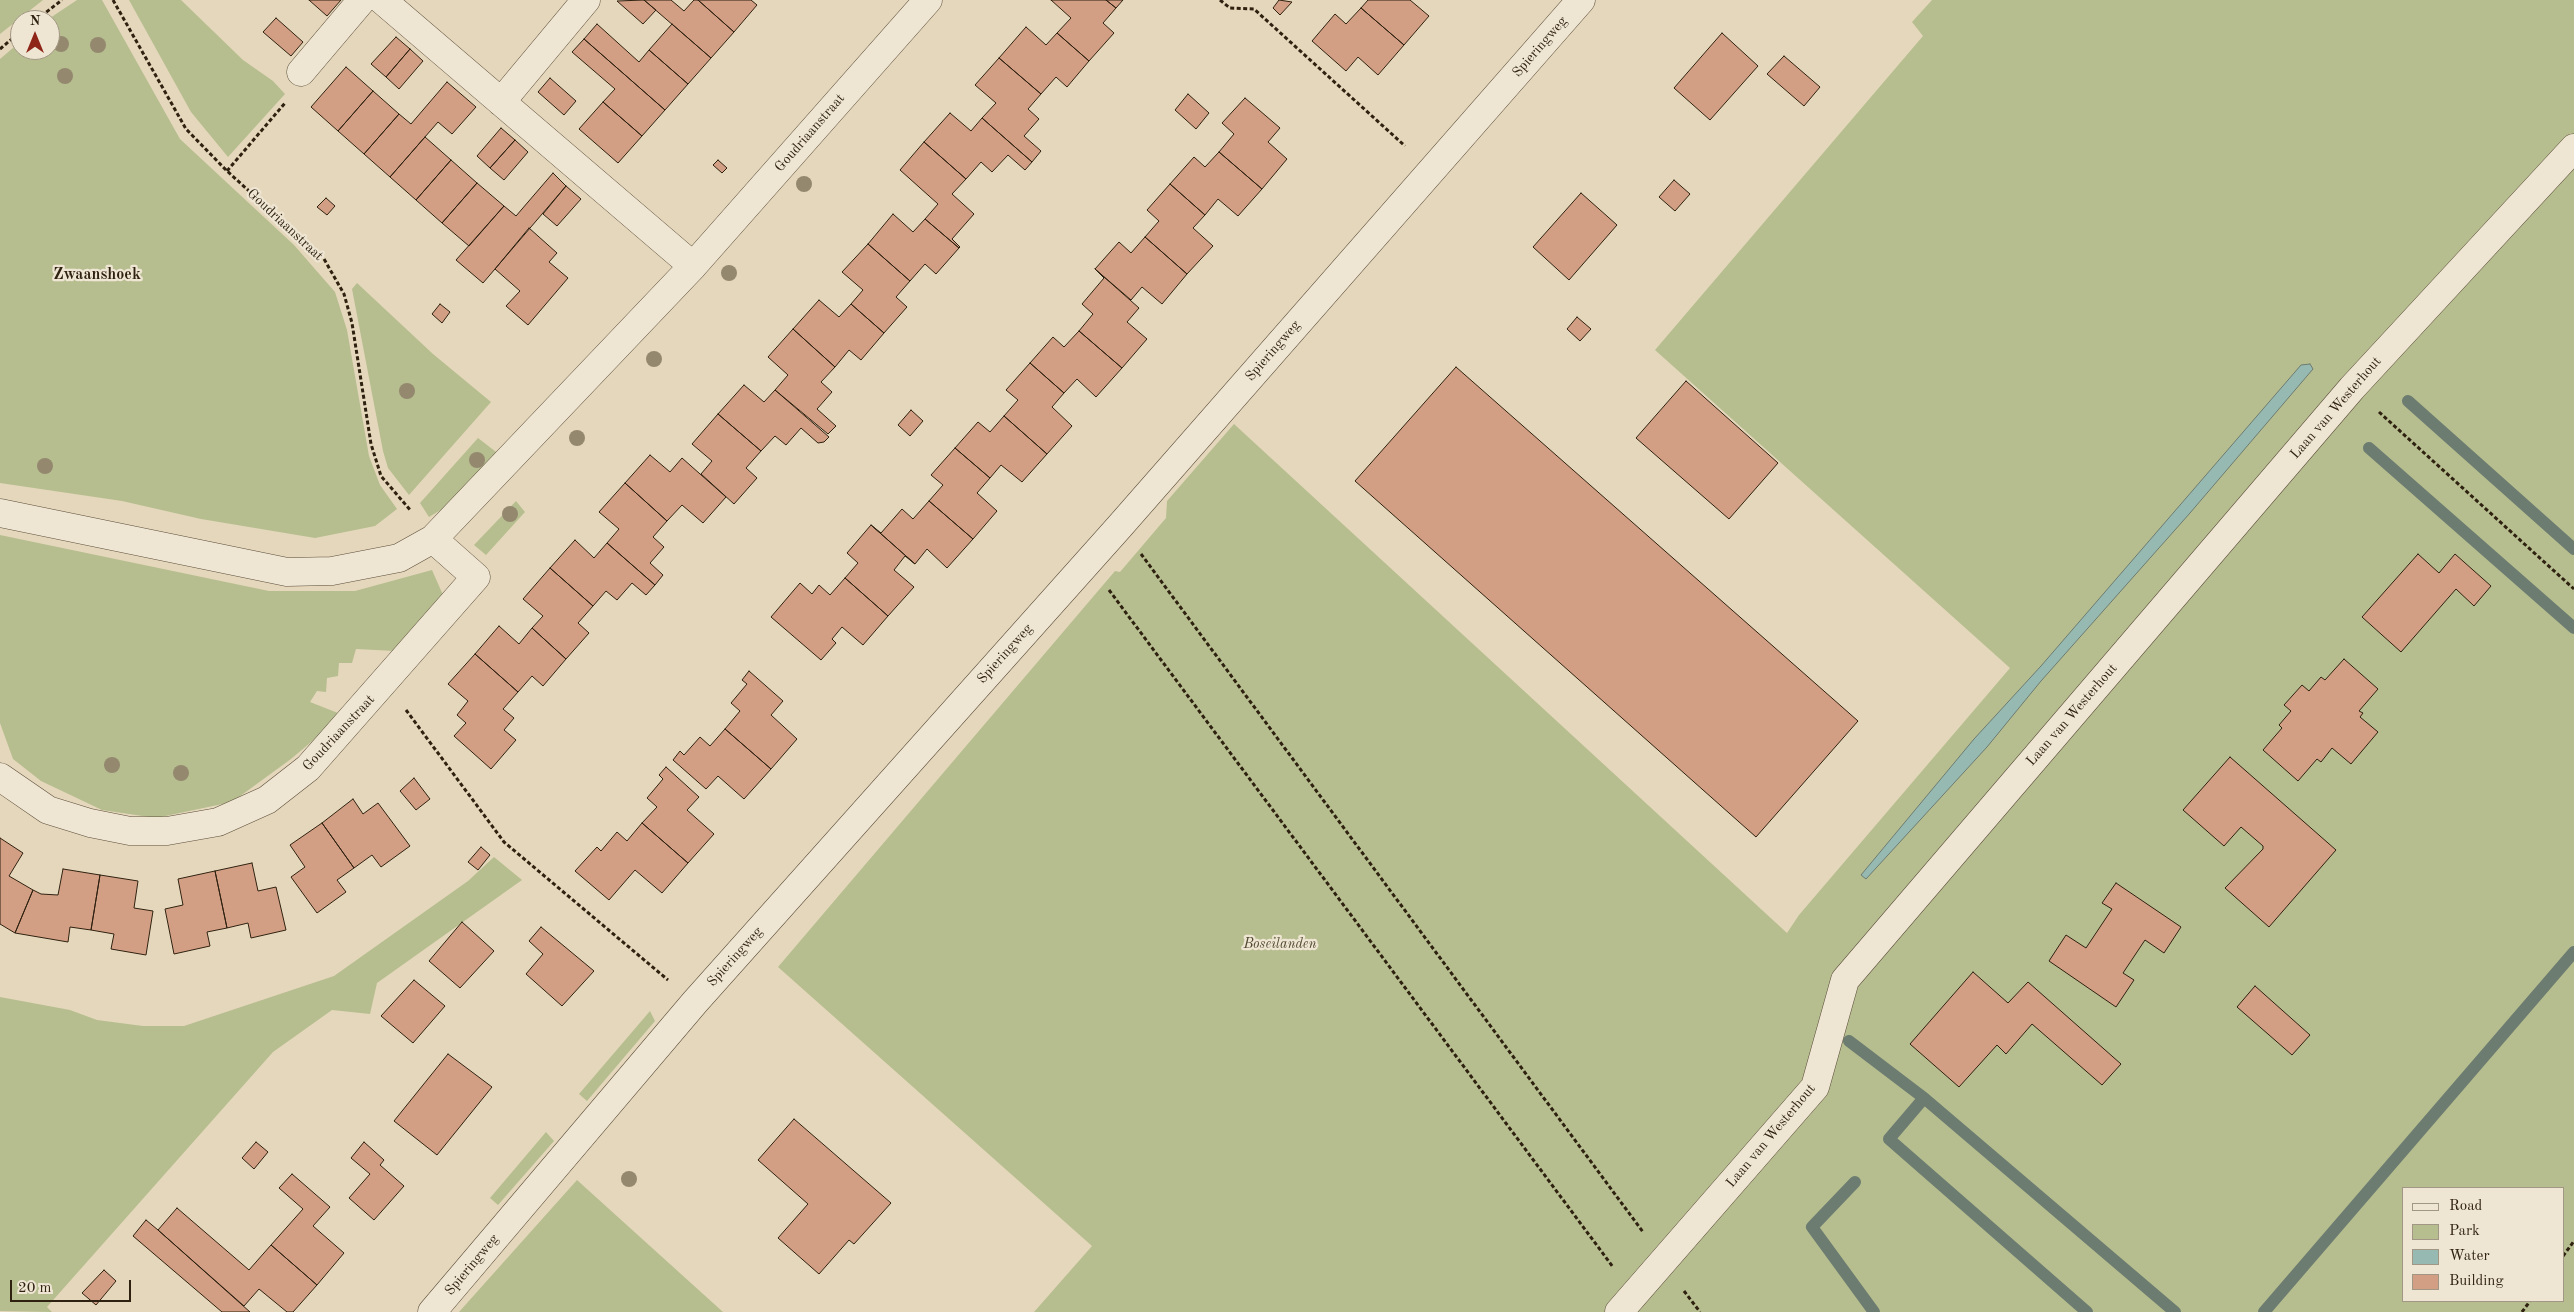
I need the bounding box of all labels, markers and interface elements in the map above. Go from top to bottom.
north arrow [10,10,60,60]
street label: Spieringweg [1509,13,1571,81]
text: N [30,14,40,28]
street label: Goudriaanstraat [771,90,849,176]
street label: Goudriaanstraat [243,185,327,265]
district label: Zwaanshoek [53,265,141,285]
street label: Spieringweg [1242,317,1304,385]
street label: Laan van Westerhout [2287,353,2385,463]
street label: Spieringweg [974,621,1036,687]
street label: Laan van Westerhout [2023,660,2121,770]
street label: Goudriaanstraat [299,691,379,775]
street label: Spieringweg [704,924,766,990]
park label: Boseilanden [1243,936,1317,952]
street label: Laan van Westerhout [1723,1081,1819,1191]
legend [2402,1187,2564,1302]
text: Road [2449,1199,2482,1214]
text: Park [2449,1224,2480,1239]
street label: Spieringweg [441,1231,503,1299]
text: Water [2449,1249,2490,1264]
scale bar [12,1270,134,1302]
text: Building [2449,1274,2504,1289]
text: 20 m [18,1281,52,1296]

